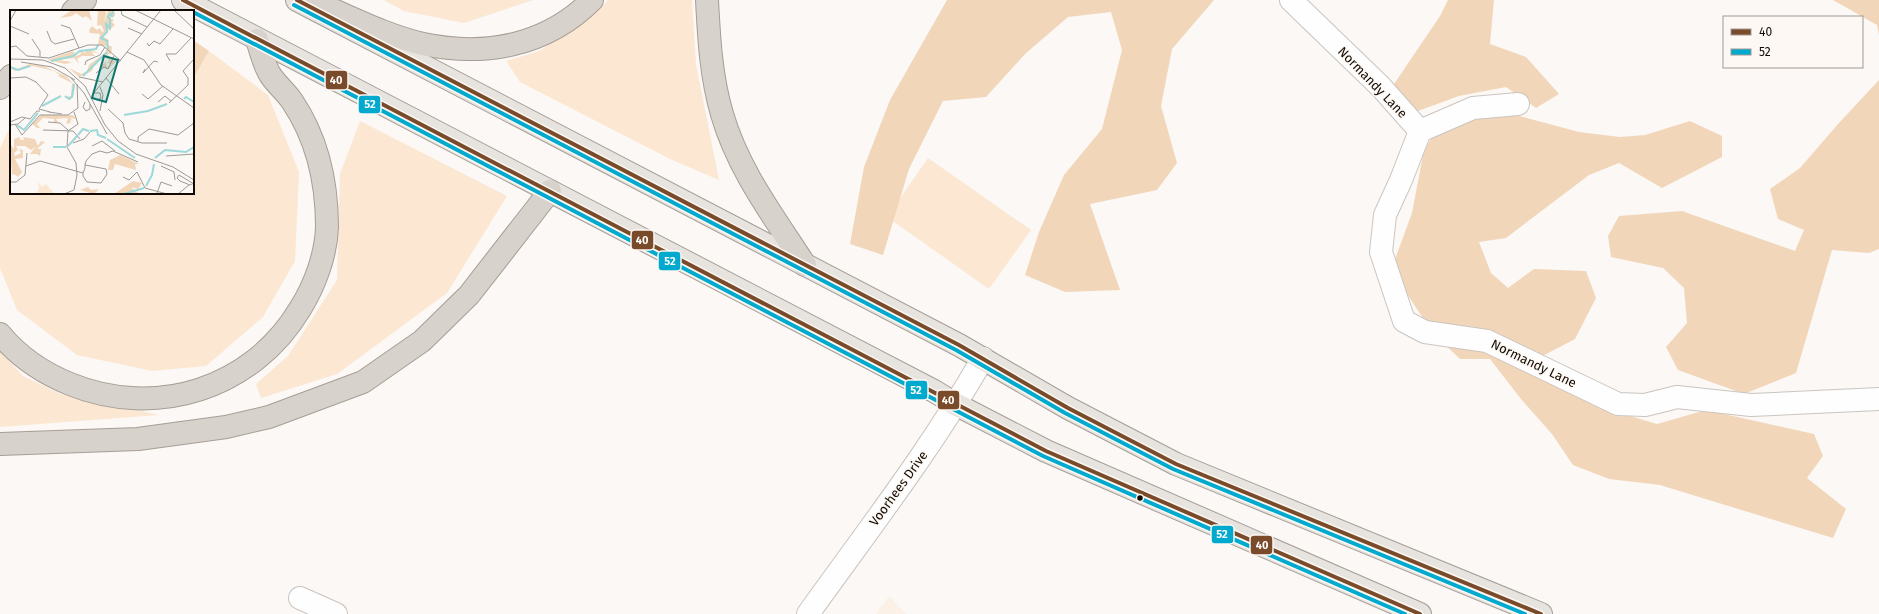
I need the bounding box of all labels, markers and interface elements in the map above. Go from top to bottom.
inset map [10,10,194,194]
legend [1723,16,1863,68]
text: 40 [1759,25,1772,39]
street label: Normandy Lane [1335,44,1410,121]
text: 52 [1759,45,1771,59]
line badge: 40 [325,70,348,90]
text: 40 [330,74,343,87]
line badge: 52 [358,95,381,114]
text: 52 [364,98,376,111]
line badge: 40 [631,230,654,250]
text: 40 [636,234,649,247]
line badge: 52 [658,251,681,271]
text: 52 [664,255,676,268]
street label: Normandy Lane [1489,336,1579,391]
line badge: 52 [905,380,928,400]
text: 52 [910,384,922,397]
line badge: 40 [937,390,960,410]
text: 40 [942,394,955,407]
street label: Voorhees Drive [866,448,931,529]
unlabelled marker [1135,493,1145,503]
line badge: 52 [1211,525,1234,544]
text: 52 [1216,528,1228,541]
line badge: 40 [1250,535,1273,555]
text: 40 [1256,539,1269,552]

